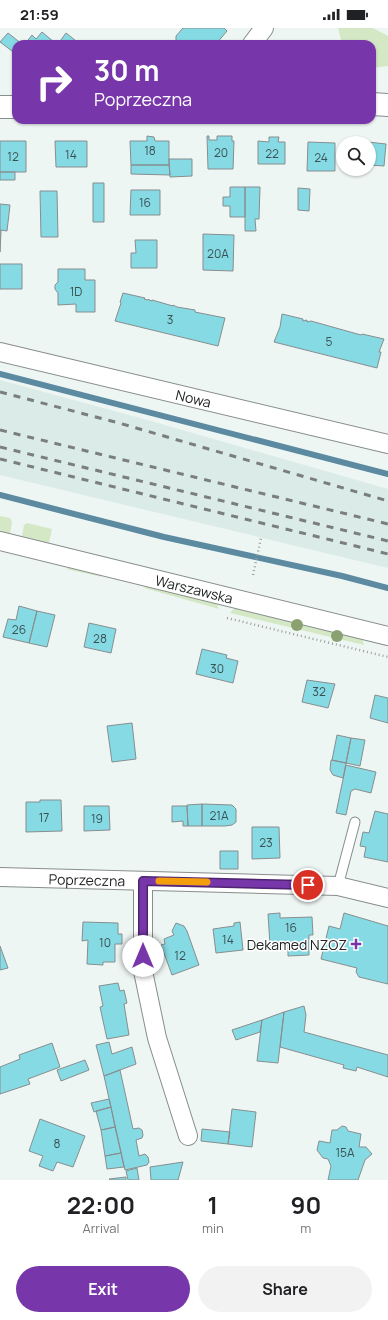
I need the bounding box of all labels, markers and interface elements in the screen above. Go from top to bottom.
text: 21:59 [20,4,59,25]
text: 30 m [94,51,159,89]
icon: right [28,56,80,108]
text: Poprzeczna [94,87,192,111]
map controls [336,136,376,176]
button: search [336,136,376,176]
house number: 18 [144,142,156,159]
house number: 20 [214,144,228,161]
house number: 22 [265,145,279,162]
house number: 14 [65,146,77,163]
house number: 12 [7,148,19,165]
house number: 24 [314,149,328,166]
house number: 16 [139,194,151,211]
house number: 20A [207,245,229,262]
house number: 1D [70,283,82,300]
house number: 3 [167,311,173,328]
house number: 5 [326,333,333,350]
street label: Nowa [174,385,213,411]
street label: Warszawska [153,570,235,607]
house number: 26 [12,621,26,638]
house number: 28 [93,630,107,647]
house number: 30 [210,660,224,677]
house number: 32 [312,683,326,700]
house number: 21A [209,807,229,824]
house number: 17 [39,809,49,826]
house number: 19 [91,810,103,827]
house number: 23 [259,834,273,851]
pin [291,868,325,902]
street label: Poprzeczna [49,869,125,890]
icon: arrive [297,874,319,896]
house number: 16 [285,919,297,936]
house number: 14 [222,931,234,948]
house number: 10 [99,934,111,951]
position arrow [122,935,164,977]
place label: Dekamed NZOZ [247,935,347,954]
marker: Dekamed NZOZ [350,938,362,950]
house number: 12 [174,947,186,964]
house number: 8 [54,1135,61,1152]
house number: 15A [335,1144,355,1161]
text: 22:00 [67,1188,135,1221]
text: 1 [208,1188,218,1221]
text: 90 [290,1188,321,1221]
text: Arrival [82,1219,120,1237]
text: min [202,1219,224,1237]
text: m [300,1219,311,1237]
button: Exit [16,1266,190,1312]
button: Share [198,1266,372,1312]

